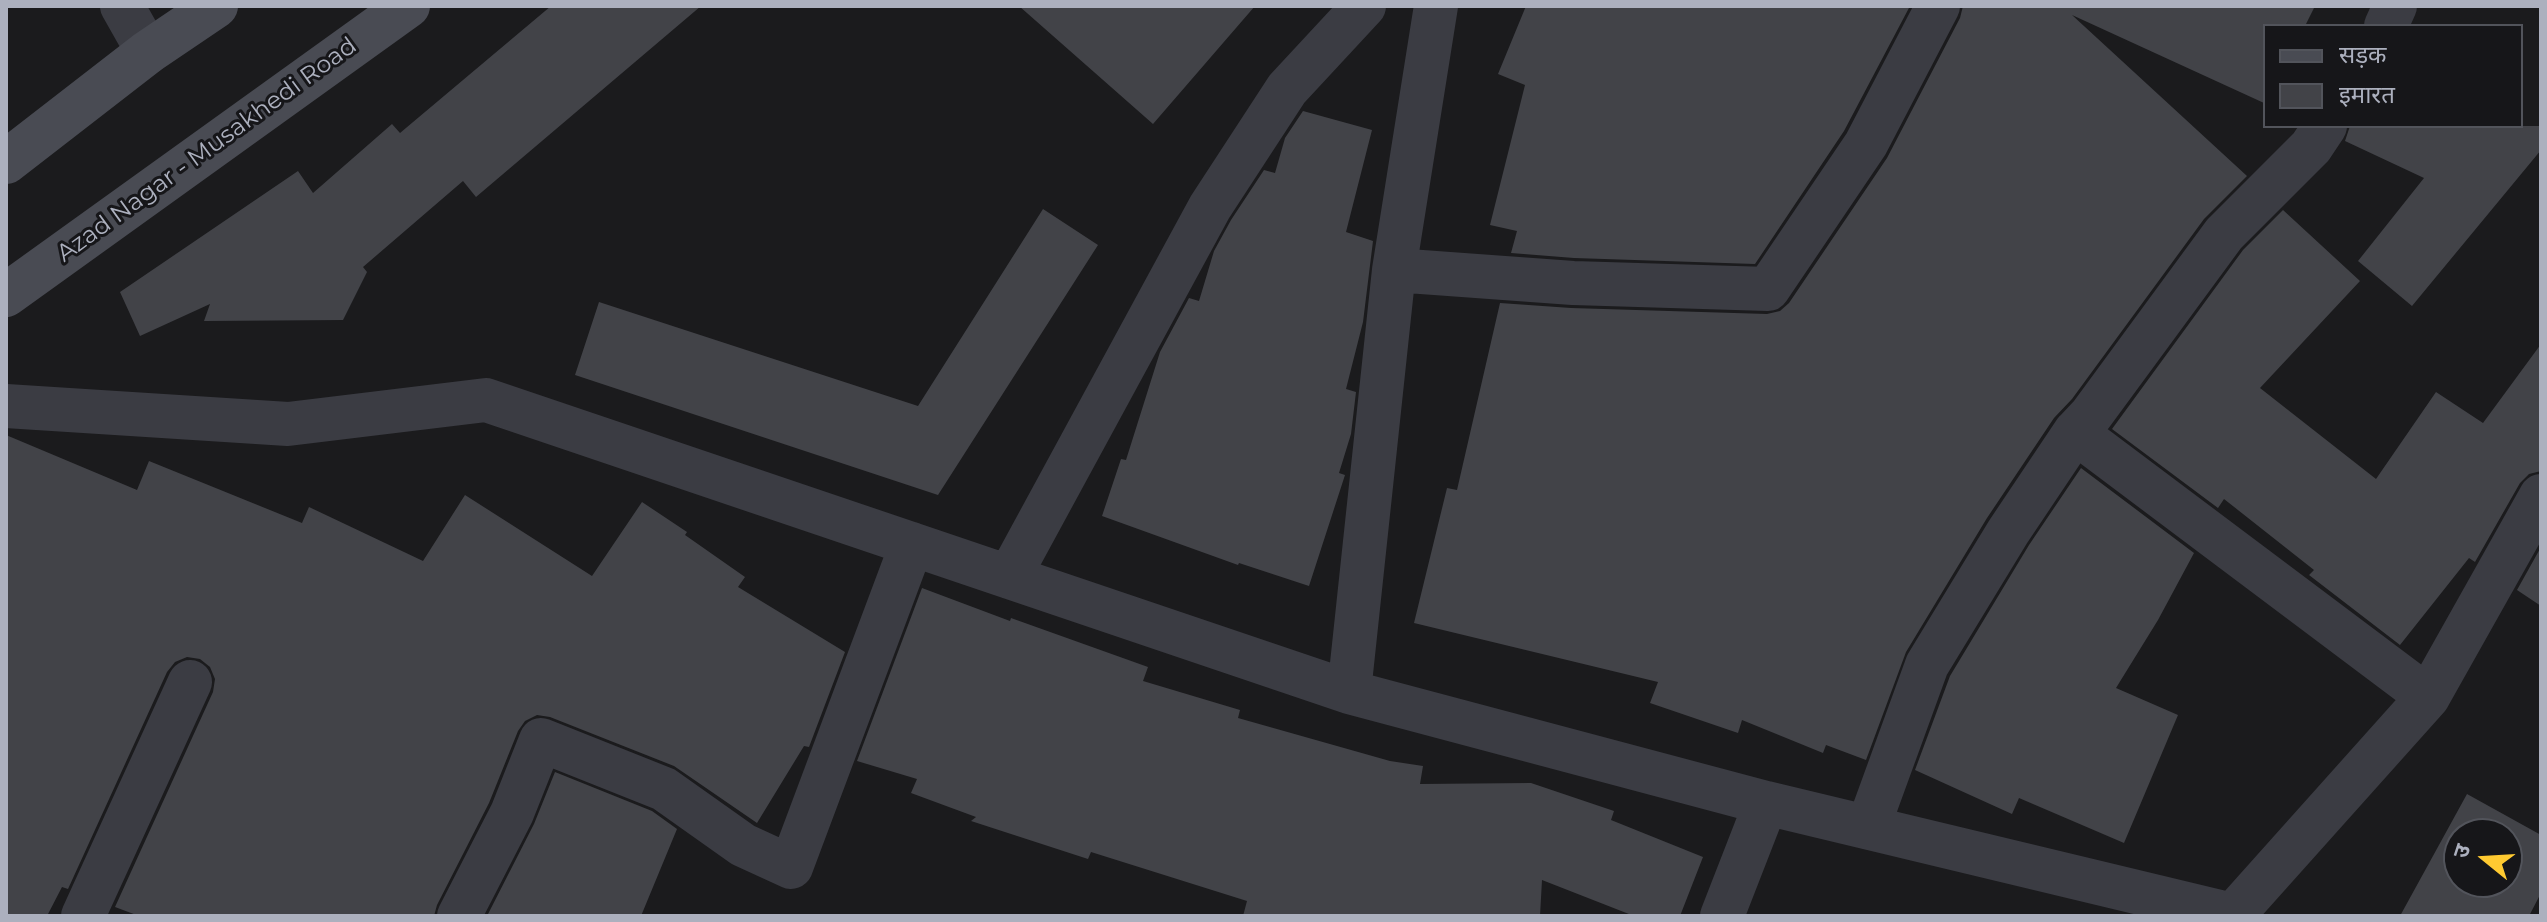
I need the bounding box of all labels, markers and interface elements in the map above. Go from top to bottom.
legend [2263,24,2523,128]
street label: Azad Nagar - Musakhedi Road [51,31,363,269]
text: सड़क [2339,40,2387,69]
text: इमारत [2339,80,2395,109]
north arrow [2443,818,2523,898]
text: उ [2447,841,2476,861]

